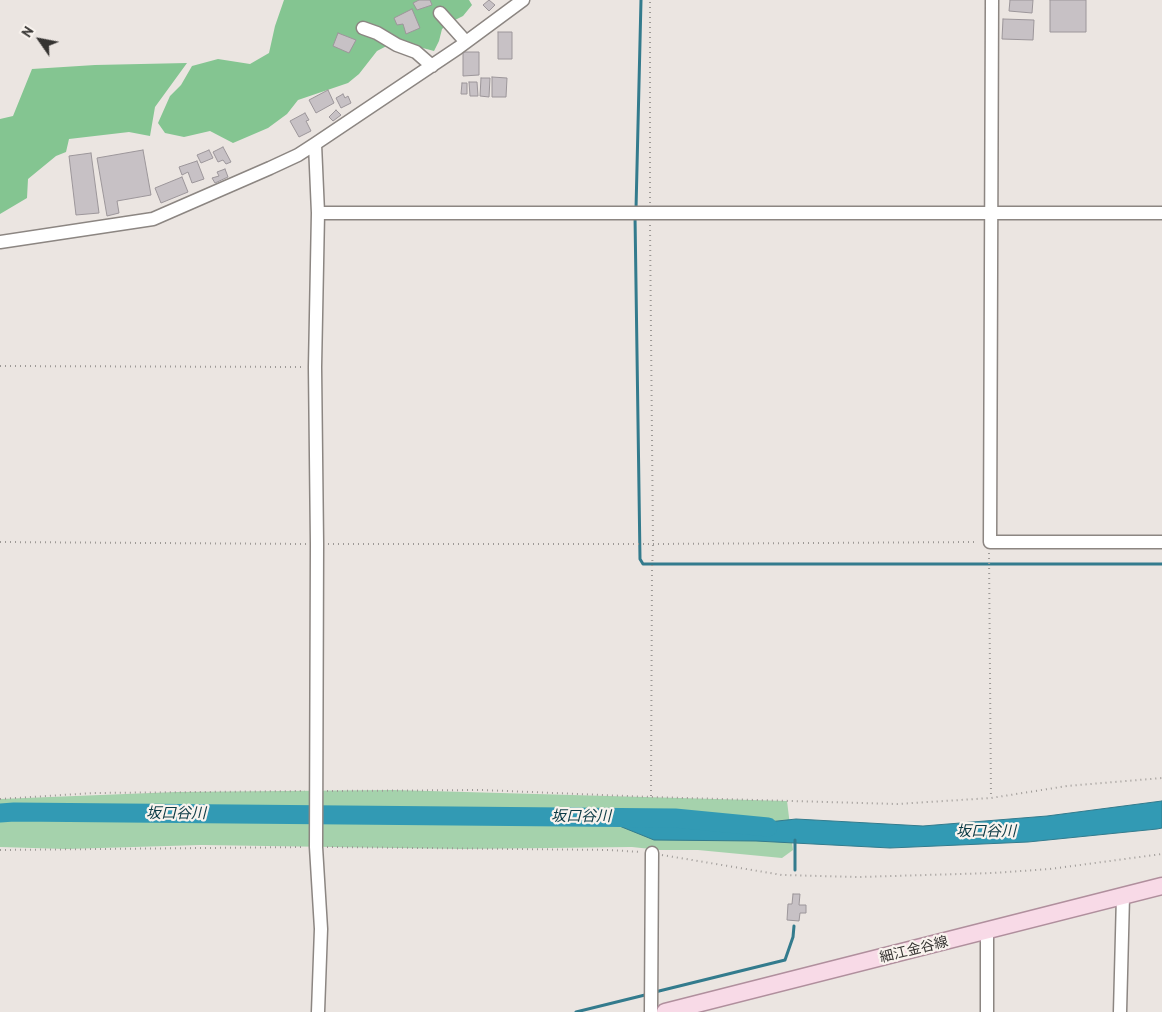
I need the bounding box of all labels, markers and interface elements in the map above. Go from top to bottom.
north arrow [15,15,65,65]
text: N [17,23,37,41]
water label: 坂口谷川 [146,805,206,823]
water label: 坂口谷川 [551,808,611,826]
water label: 坂口谷川 [956,823,1016,841]
street label: 細江金谷線 [878,933,950,967]

